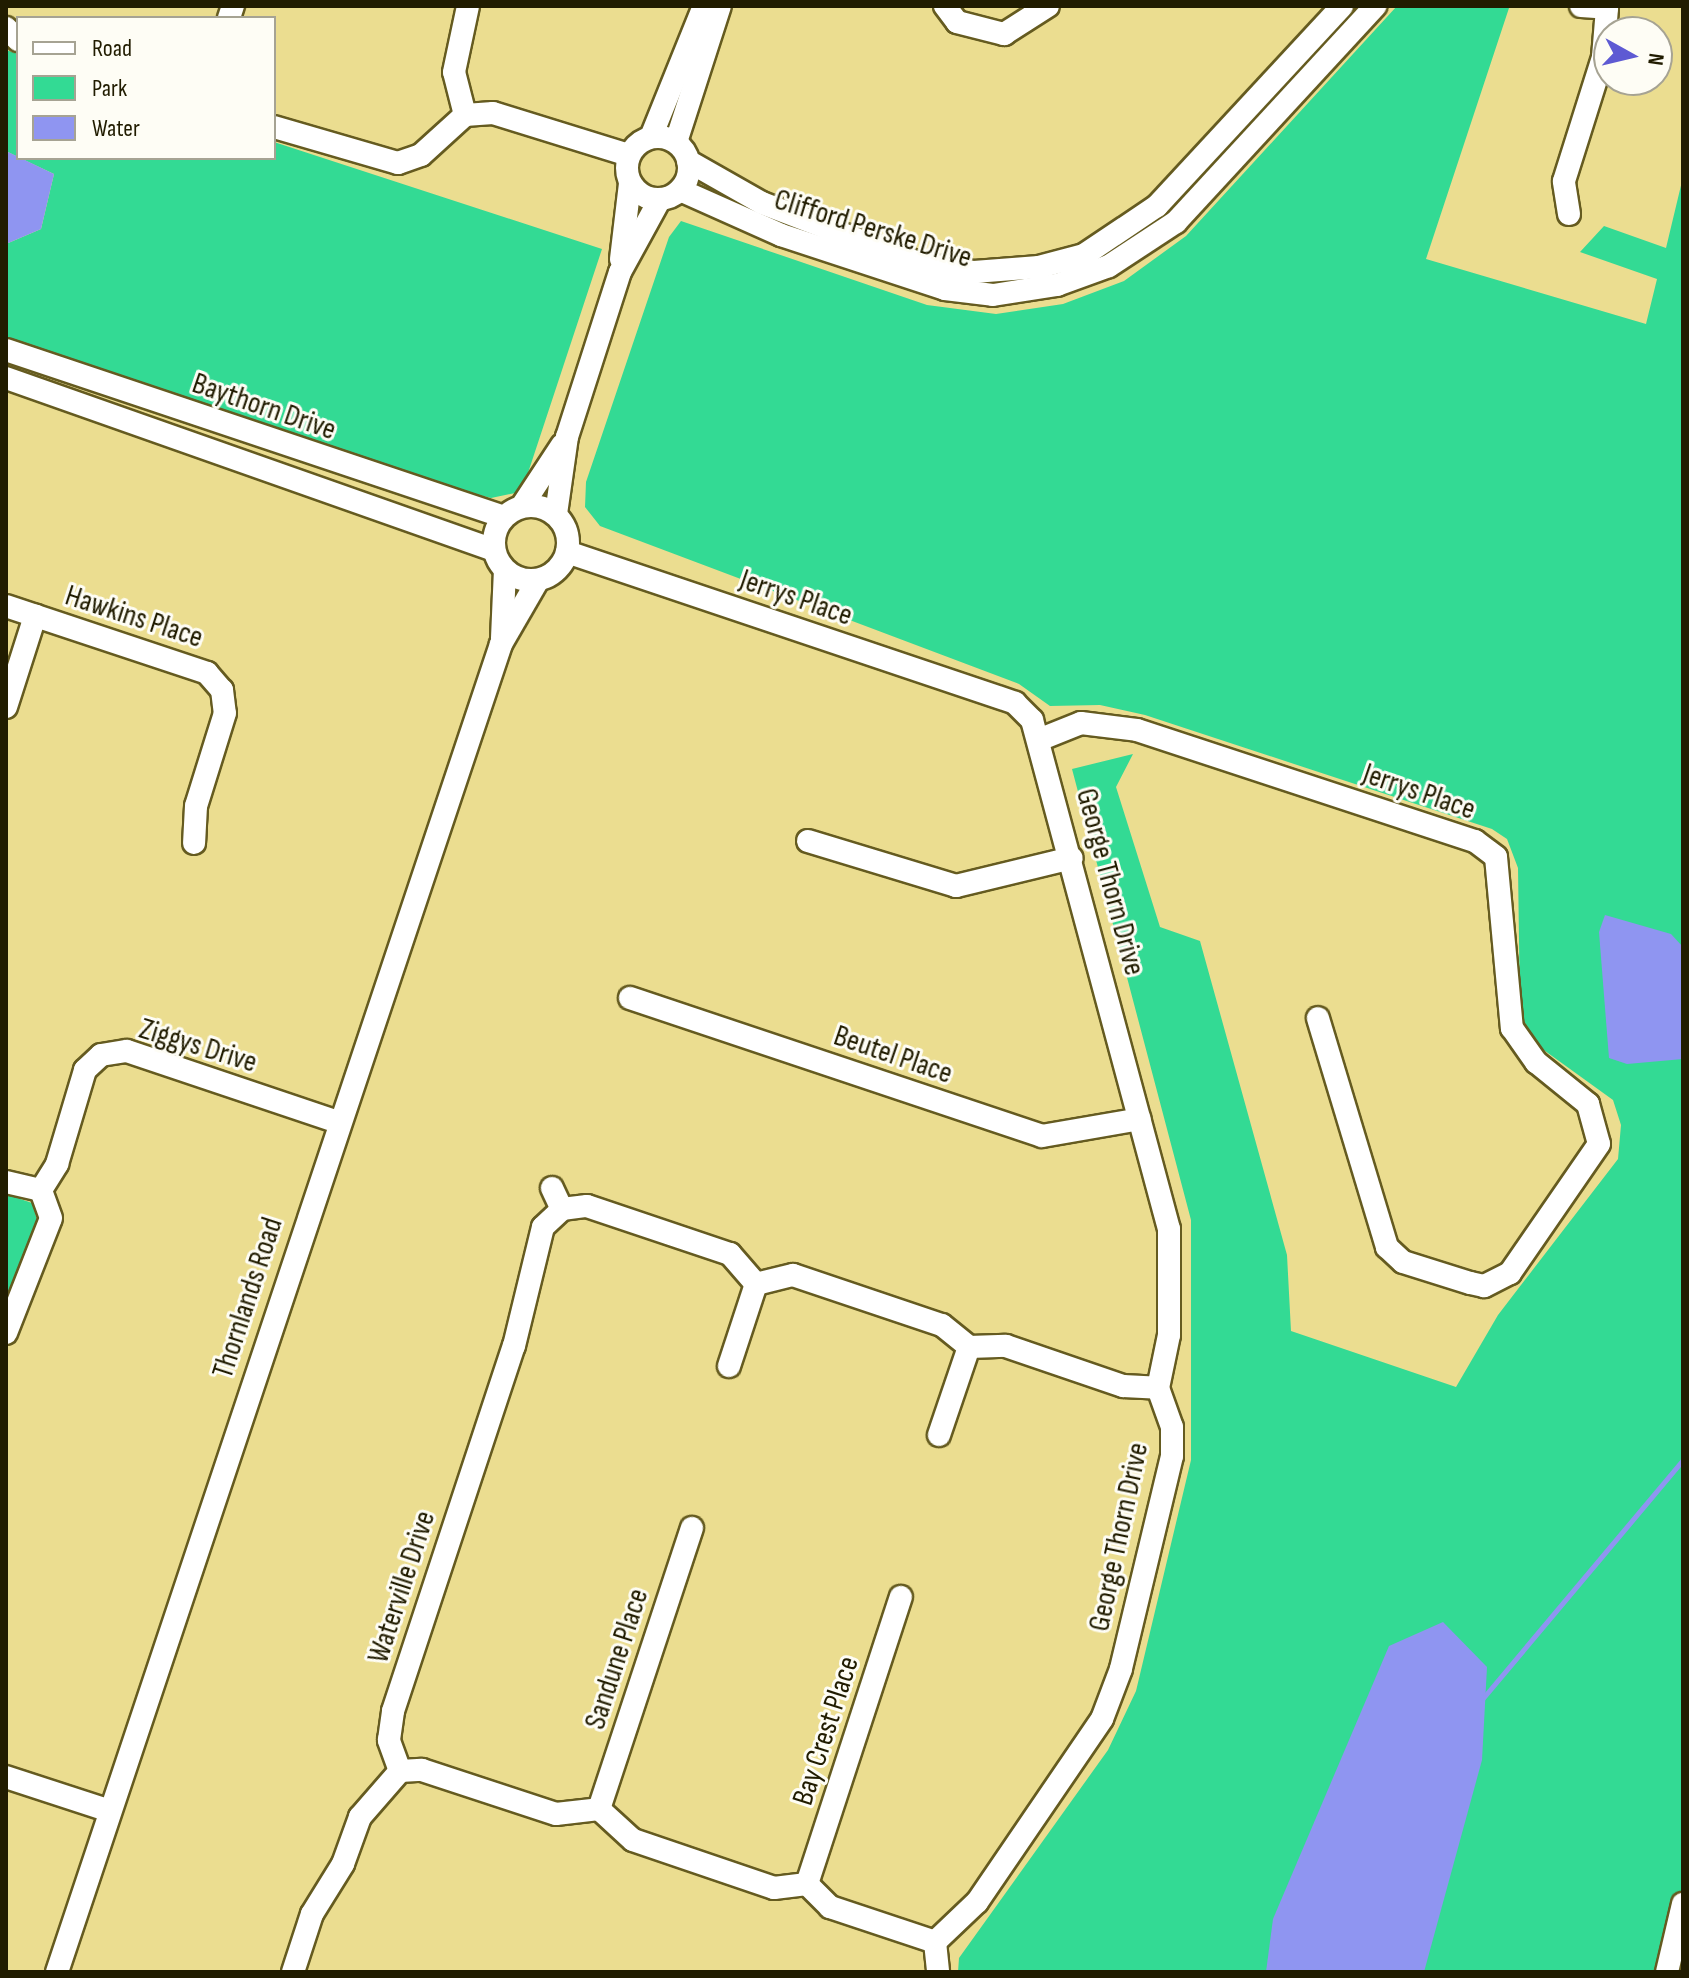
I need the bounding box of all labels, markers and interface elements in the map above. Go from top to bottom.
legend [16,16,276,160]
north arrow [1593,16,1673,96]
text: Road [92,34,132,63]
text: N [1641,51,1669,67]
text: Park [92,74,127,103]
text: Water [92,114,140,143]
street label: Clifford Perske Drive [770,182,976,276]
street label: Baythorn Drive [187,366,341,448]
street label: Jerrys Place [735,562,857,634]
street label: Hawkins Place [61,578,207,656]
street label: Jerrys Place [1358,756,1480,828]
street label: George Thorn Drive [1068,785,1152,979]
street label: Ziggys Drive [135,1011,261,1081]
street label: Beutel Place [829,1018,957,1092]
street label: Thornlands Road [205,1213,291,1383]
street label: George Thorn Drive [1081,1439,1157,1635]
street label: Waterville Drive [361,1506,443,1668]
street label: Sandune Place [577,1584,657,1734]
street label: Bay Crest Place [785,1652,867,1810]

